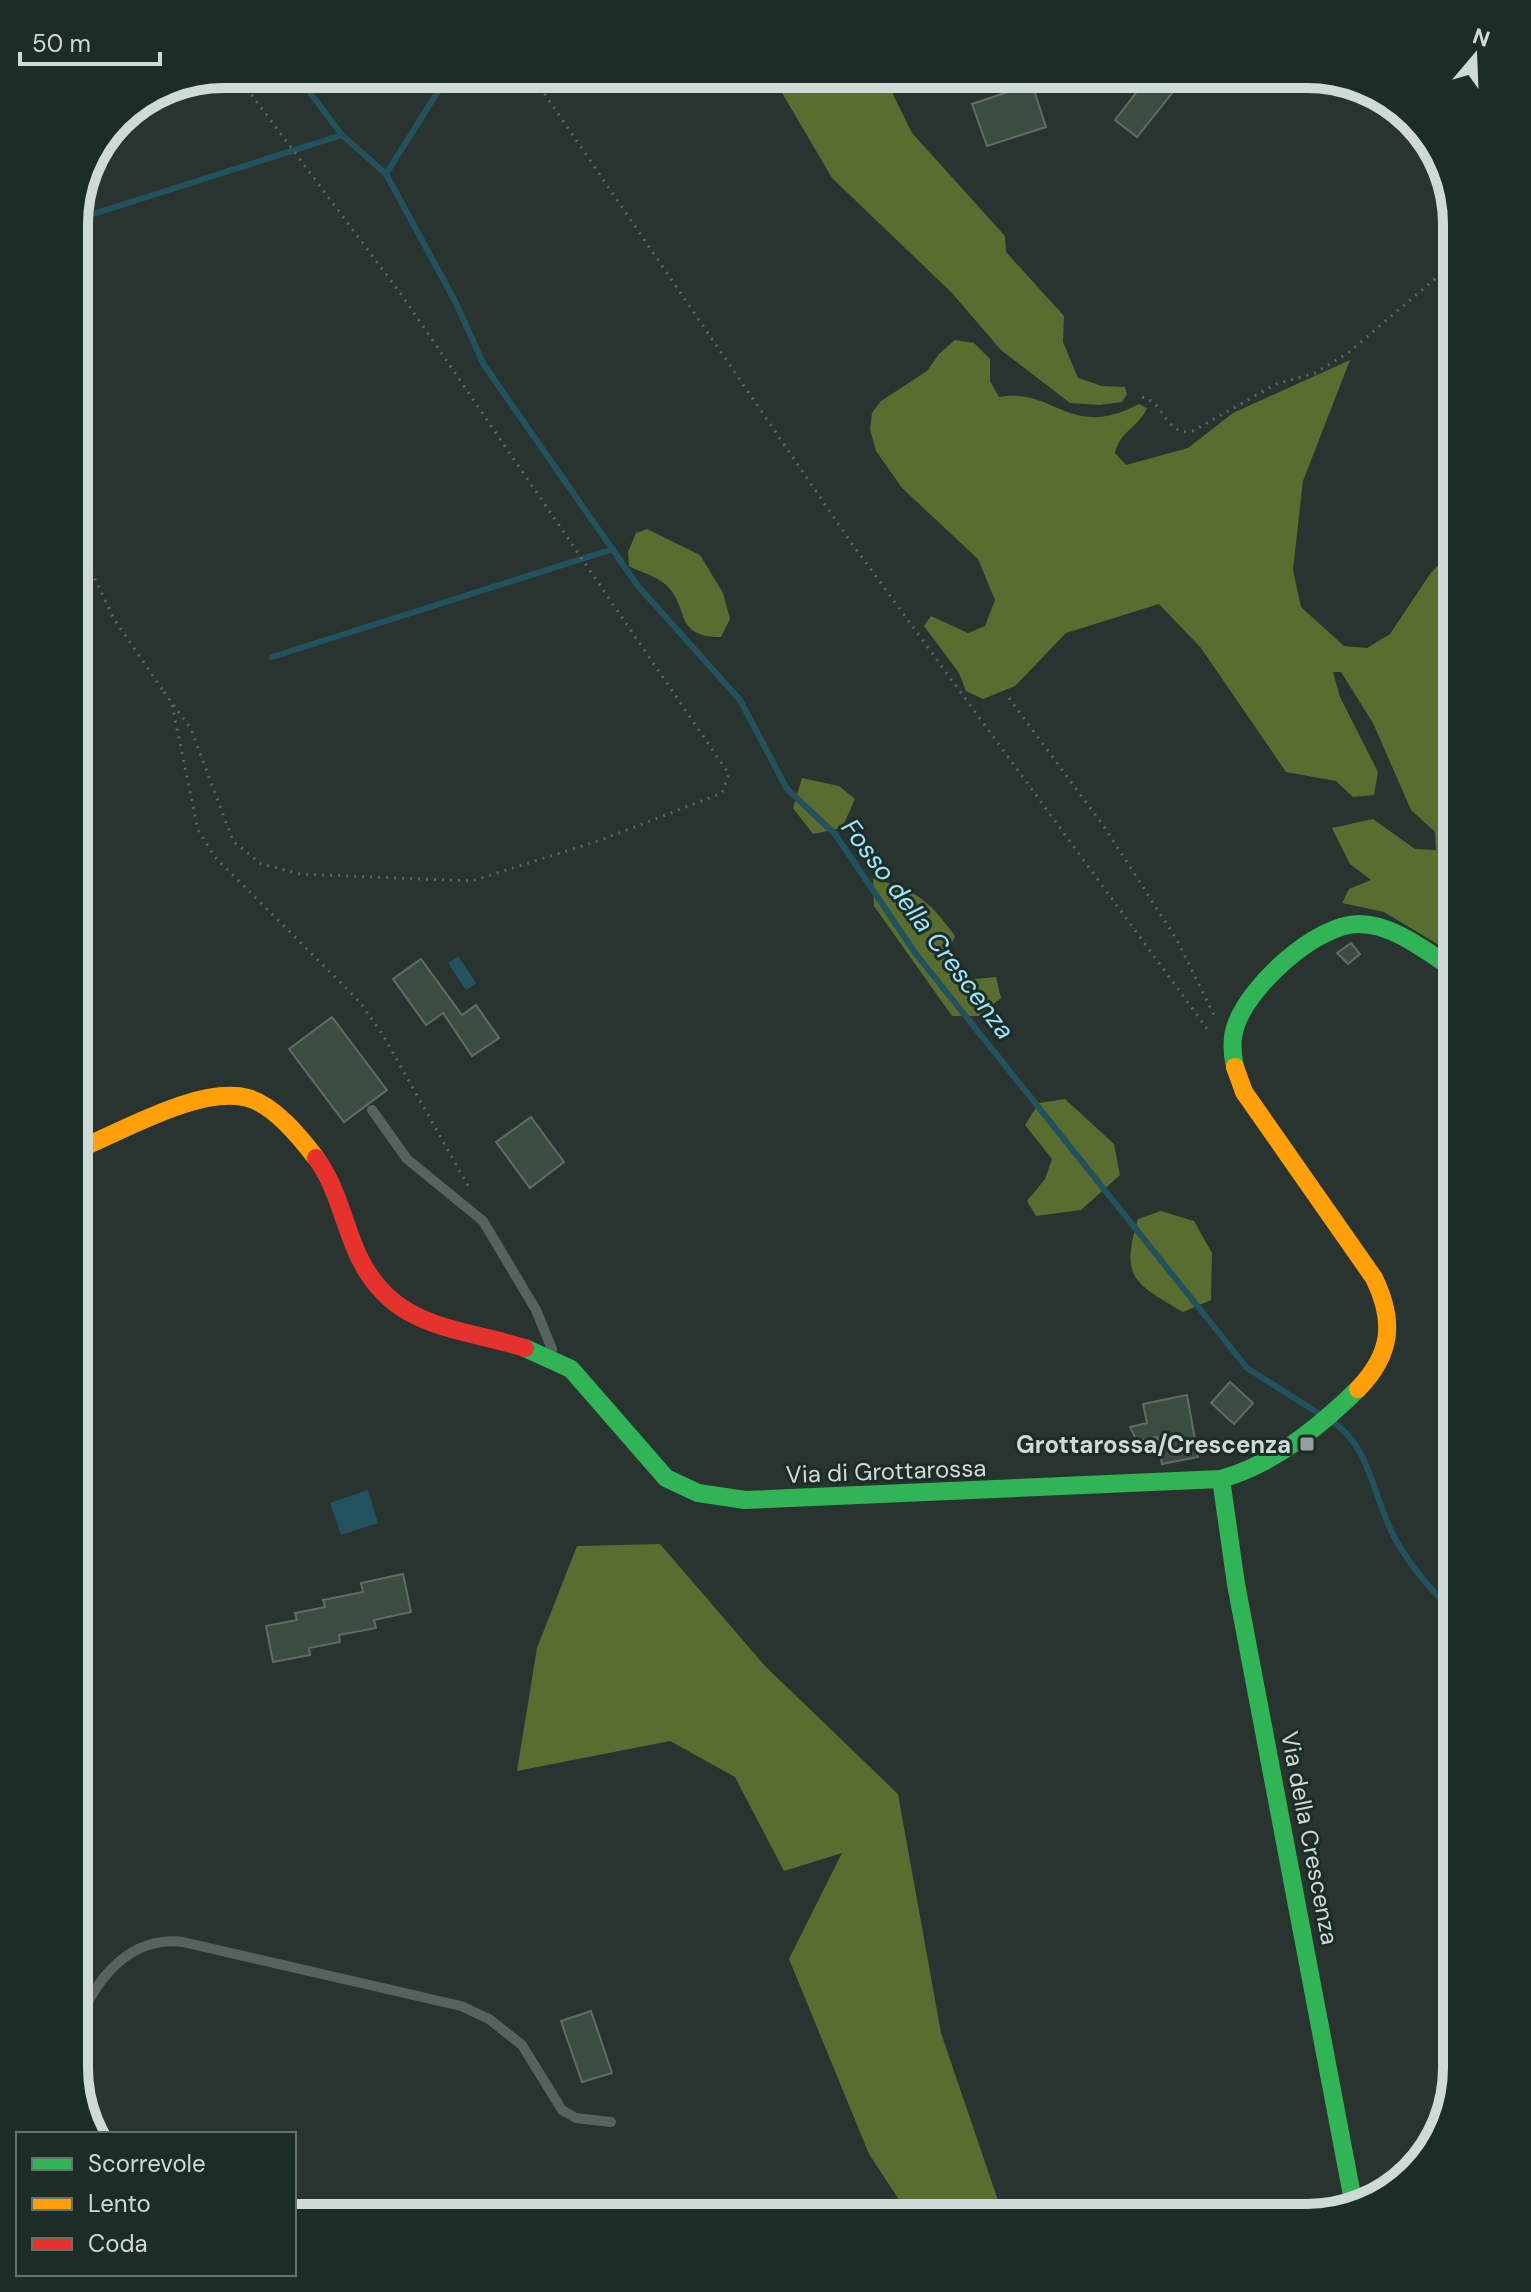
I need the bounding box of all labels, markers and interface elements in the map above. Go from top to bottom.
scale bar [20,16,160,66]
north arrow [1435,16,1515,96]
text: N [1469,21,1494,54]
text: 50 m [32,28,91,59]
water label: Fosso della Crescenza [834,812,1022,1046]
place label: Grottarossa/Crescenza [1016,1429,1291,1460]
marker: Grottarossa/Crescenza [1298,1435,1316,1453]
street label: Via di Grottarossa [785,1452,987,1490]
street label: Via della Crescenza [1274,1729,1346,1947]
legend [16,2132,296,2276]
text: Scorrevole [88,2148,206,2179]
text: Lento [88,2188,151,2219]
text: Coda [88,2228,148,2259]

